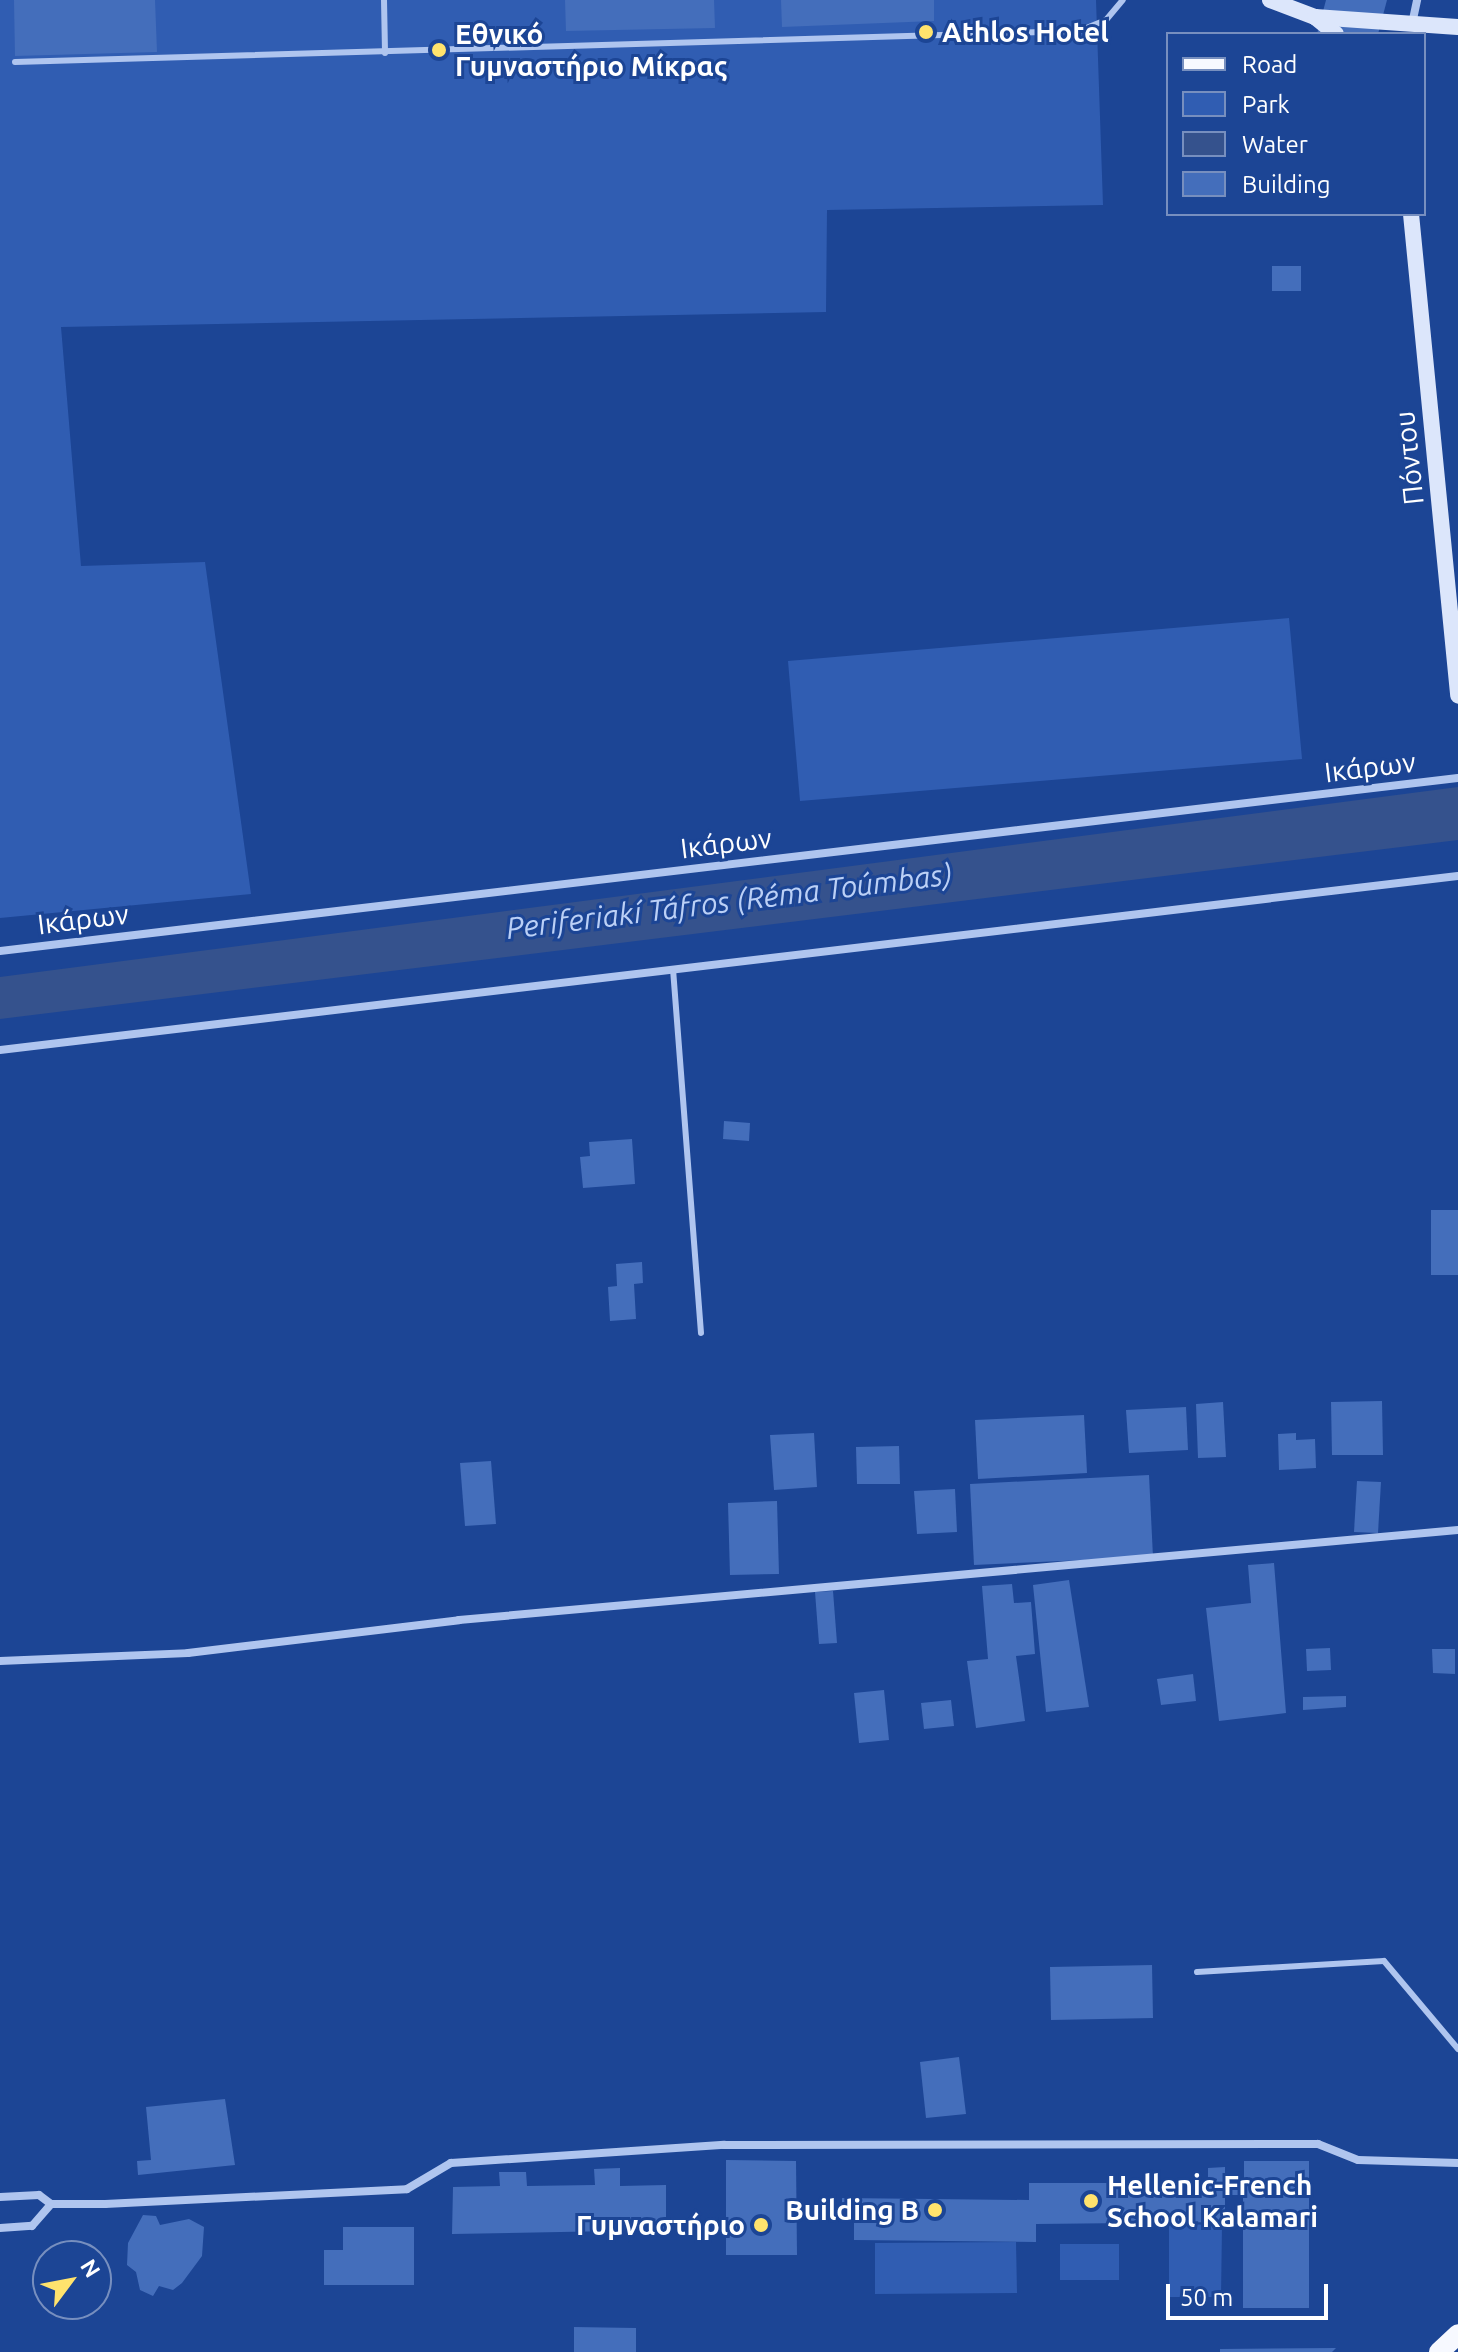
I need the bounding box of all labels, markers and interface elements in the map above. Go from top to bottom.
place label: Athlos Hotel [942,15,1109,49]
place label: Εθνικό Γυμναστήριο Μίκρας [455,17,727,83]
marker: Athlos Hotel [917,23,935,41]
legend [1166,32,1426,216]
marker: Εθνικό Γυμναστήριο Μίκρας [430,41,448,59]
text: Road [1242,51,1297,78]
text: Park [1242,91,1290,118]
text: Water [1242,131,1308,158]
text: Building [1242,171,1330,198]
street label: Πόντου [1387,409,1431,507]
street label: Ικάρων [1323,745,1417,789]
street label: Ικάρων [679,821,773,865]
water label: Periferiakí Táfros (Réma Toúmbas) [504,856,954,946]
street label: Ικάρων [36,897,130,941]
place label: Hellenic-French School Kalamari [1107,2168,1318,2234]
marker: Hellenic-French School Kalamari [1082,2192,1100,2210]
place label: Building B [785,2193,919,2227]
marker: Building B [926,2201,944,2219]
place label: Γυμναστήριο [576,2208,745,2242]
marker: Γυμναστήριο [752,2216,770,2234]
north arrow [32,2240,112,2320]
text: N [76,2254,106,2282]
scale bar [1170,2268,1332,2318]
text: 50 m [1180,2284,1233,2311]

